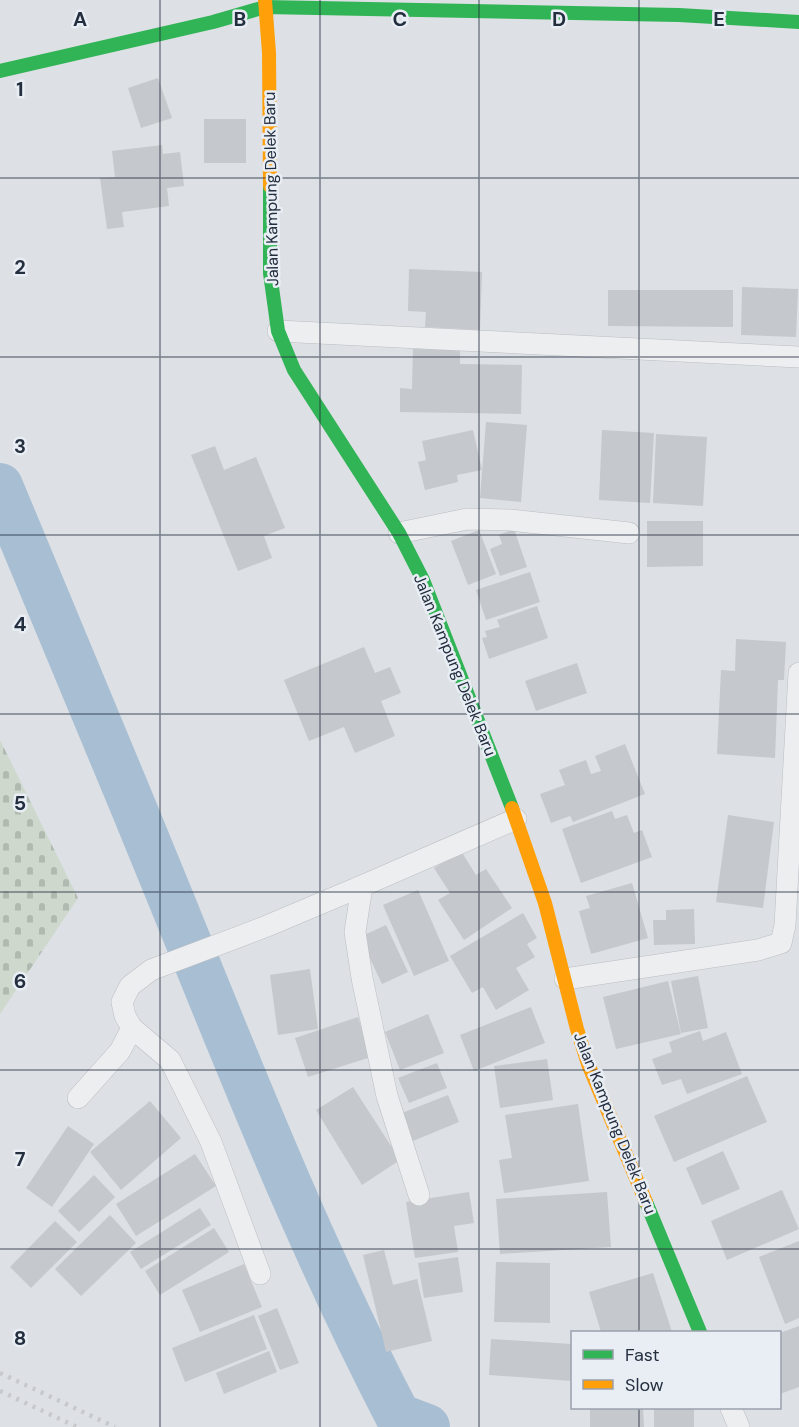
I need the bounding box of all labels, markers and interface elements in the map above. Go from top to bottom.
text: A [73,6,87,32]
text: B [234,6,246,32]
text: C [393,6,407,32]
text: D [552,6,566,32]
text: E [713,6,725,32]
text: 1 [16,76,24,102]
street label: Jalan Kampung Delek Baru [259,92,283,286]
text: 2 [14,254,26,280]
text: 3 [14,433,26,459]
street label: Jalan Kampung Delek Baru [409,571,501,759]
text: 4 [14,611,27,637]
text: 5 [14,790,26,816]
text: 6 [14,968,26,994]
street label: Jalan Kampung Delek Baru [569,1029,661,1217]
text: 7 [15,1146,26,1172]
text: 8 [14,1325,26,1351]
legend [571,1331,781,1409]
text: Fast [625,1343,660,1367]
text: Slow [625,1373,664,1397]

